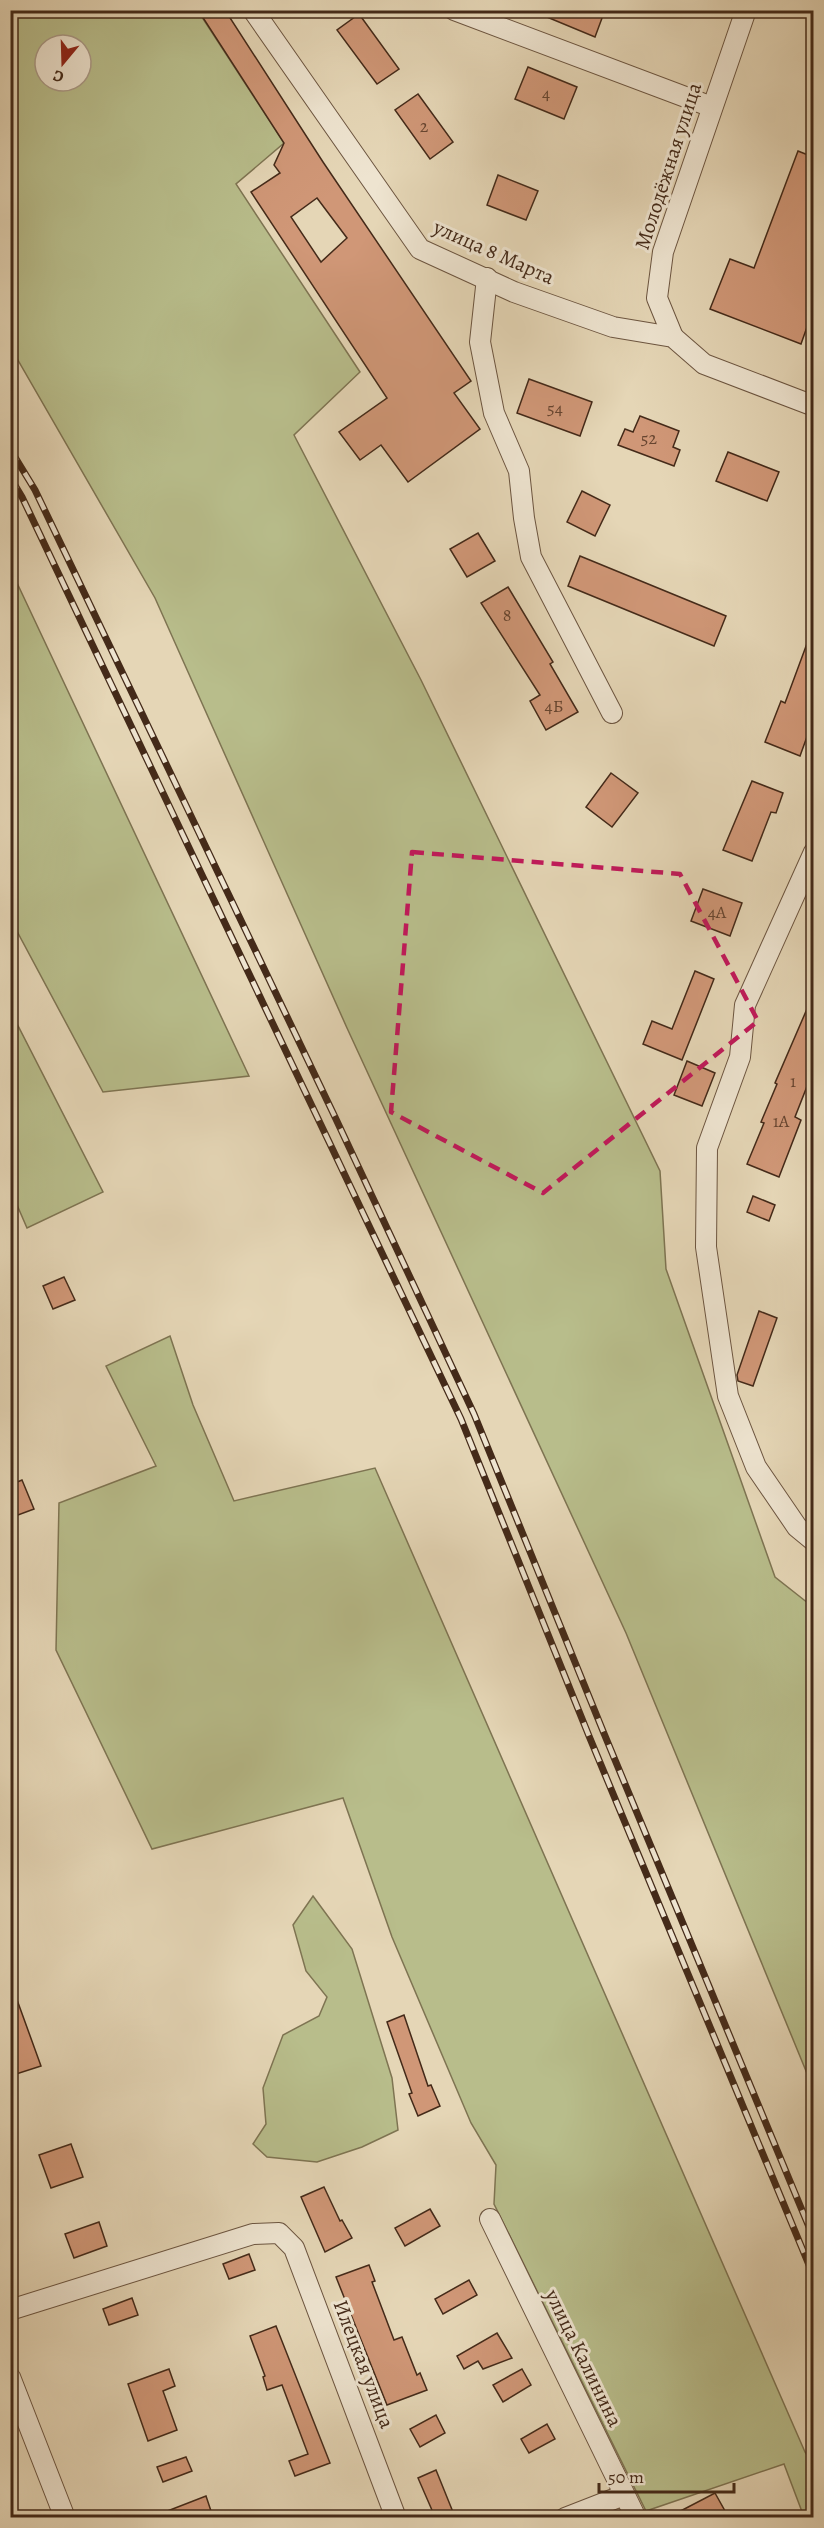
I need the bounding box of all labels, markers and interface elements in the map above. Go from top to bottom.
north arrow [33,33,93,93]
text: С [50,64,67,88]
street label: Молодёжная улица [628,79,708,253]
house number: 4 [542,81,550,105]
house number: 2 [420,114,429,138]
street label: улица 8 Марта [428,212,559,291]
house number: 54 [547,396,563,420]
house number: 52 [641,426,658,450]
house number: 8 [503,603,511,627]
house number: 4Б [545,694,563,718]
house number: 4А [708,900,727,924]
house number: 1 [790,1069,796,1093]
house number: 1А [773,1109,790,1133]
street label: улица Калинина [538,2284,630,2432]
street label: Илецкая улица [327,2296,401,2433]
scale bar [599,2456,734,2494]
text: 50 m [608,2465,644,2489]

